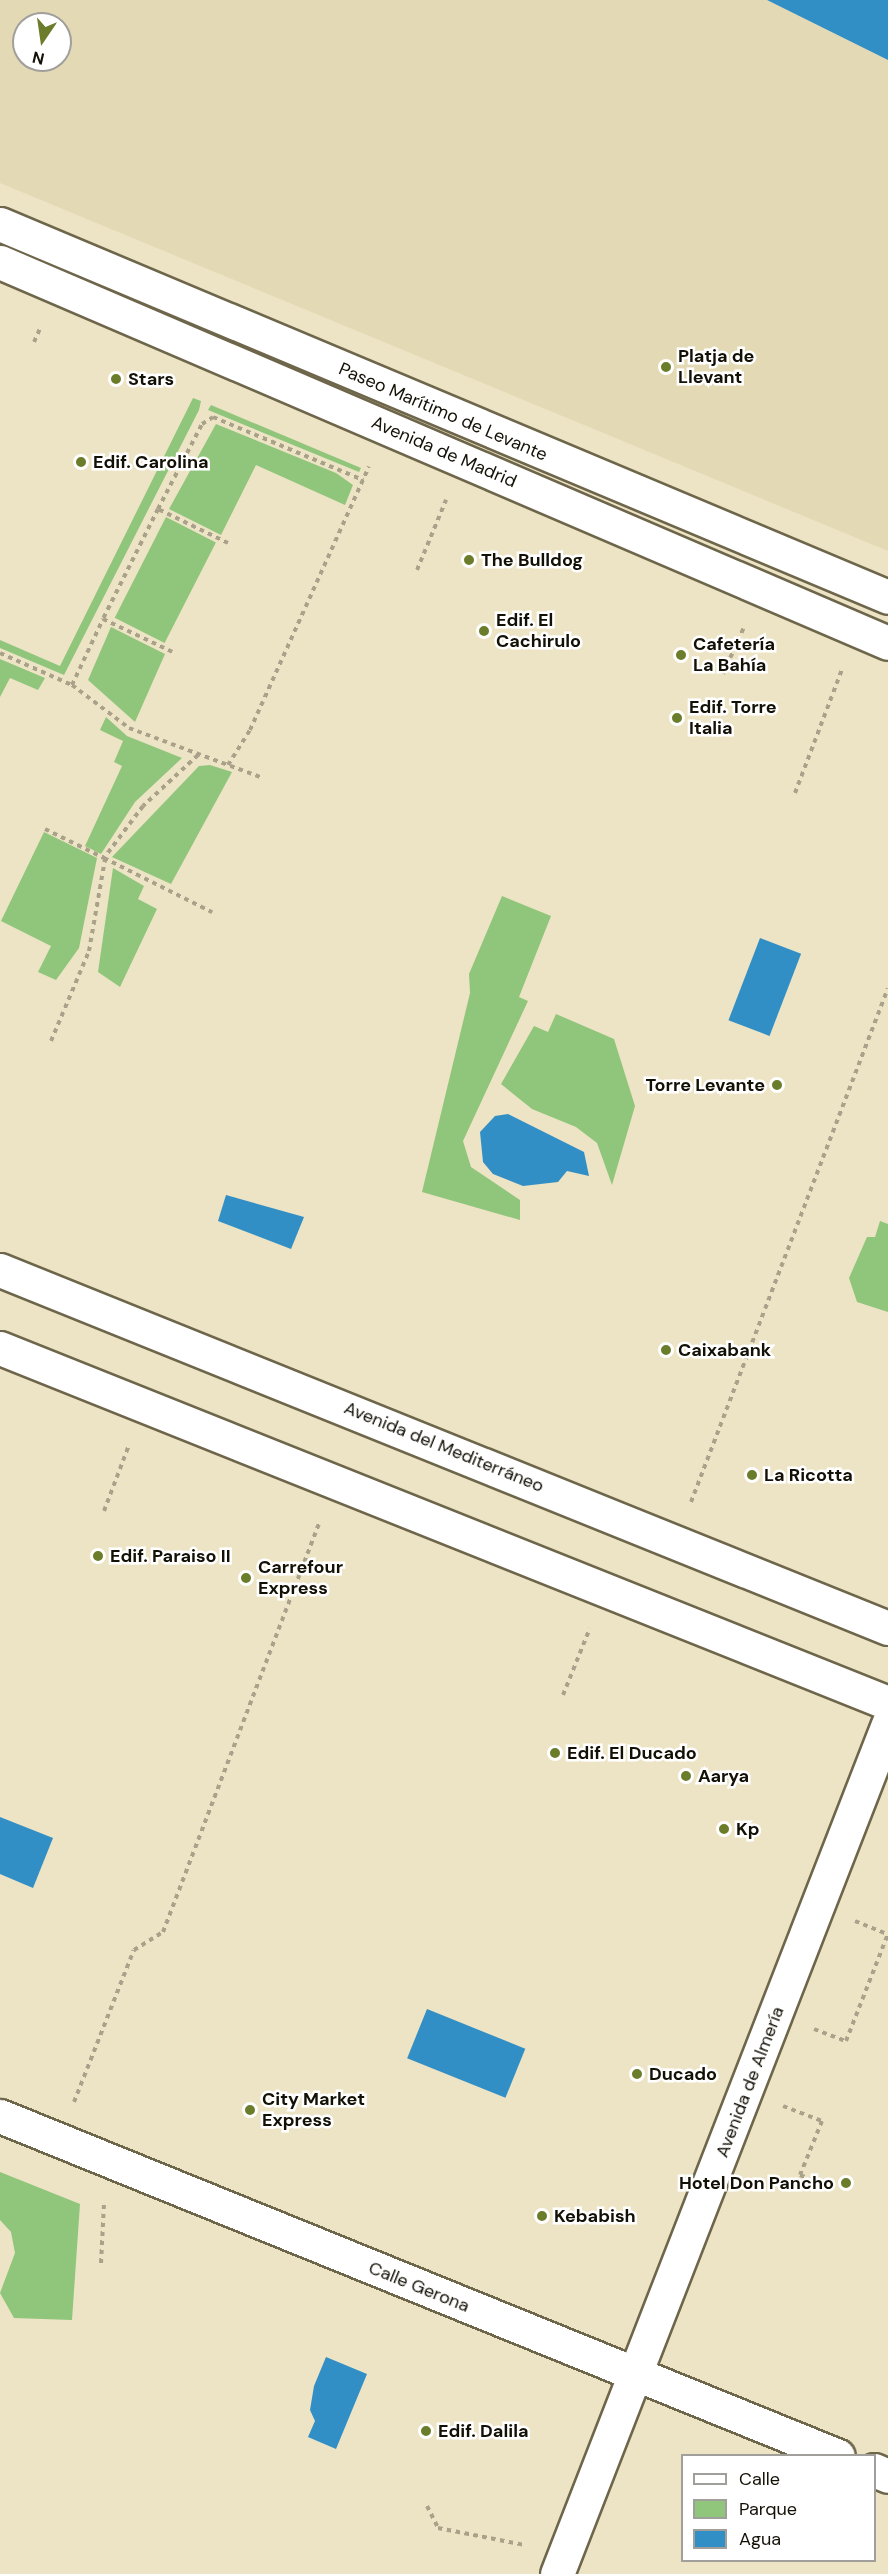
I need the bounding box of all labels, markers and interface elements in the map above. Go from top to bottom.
north arrow [12,12,72,72]
text: N [30,47,46,70]
place label: Platja de Llevant [678,346,754,388]
street label: Paseo Marítimo de Levante [335,358,551,466]
marker: Platja de Llevant [659,360,673,374]
place label: Stars [128,368,174,390]
marker: Stars [109,372,123,386]
street label: Avenida de Madrid [368,412,520,492]
place label: Edif. Carolina [93,451,209,473]
marker: Edif. Carolina [74,455,88,469]
place label: The Bulldog [481,549,583,571]
marker: The Bulldog [462,553,476,567]
place label: Edif. El Cachirulo [496,610,581,652]
marker: Edif. El Cachirulo [477,624,491,638]
place label: Cafetería La Bahía [693,634,775,676]
marker: Cafetería La Bahía [674,648,688,662]
place label: Edif. Torre Italia [689,697,777,740]
marker: Edif. Torre Italia [670,711,684,725]
place label: Torre Levante [645,1074,765,1096]
marker: Torre Levante [770,1078,784,1092]
place label: Caixabank [678,1339,771,1361]
marker: Caixabank [659,1343,673,1357]
street label: Avenida del Mediterráneo [341,1397,547,1497]
place label: La Ricotta [764,1464,853,1486]
marker: La Ricotta [745,1468,759,1482]
place label: Edif. Paraiso II [110,1545,231,1567]
marker: Edif. Paraiso II [91,1549,105,1563]
place label: Carrefour Express [258,1557,343,1600]
marker: Carrefour Express [239,1571,253,1585]
place label: Edif. El Ducado [567,1742,697,1764]
marker: Edif. El Ducado [548,1746,562,1760]
place label: Aarya [698,1765,749,1787]
marker: Aarya [679,1769,693,1783]
place label: Kp [736,1818,760,1840]
marker: Kp [717,1822,731,1836]
street label: Avenida de Almería [711,2004,789,2160]
place label: Ducado [649,2063,717,2085]
marker: Ducado [630,2067,644,2081]
place label: City Market Express [262,2089,365,2132]
marker: City Market Express [243,2103,257,2117]
place label: Hotel Don Pancho [679,2172,834,2194]
marker: Hotel Don Pancho [839,2176,853,2190]
place label: Kebabish [554,2205,636,2227]
marker: Kebabish [535,2209,549,2223]
street label: Calle Gerona [365,2257,473,2317]
place label: Edif. Dalila [438,2420,528,2442]
marker: Edif. Dalila [419,2424,433,2438]
legend [681,2454,876,2562]
text: Calle [739,2467,780,2491]
text: Parque [739,2497,797,2521]
text: Agua [739,2527,781,2551]

